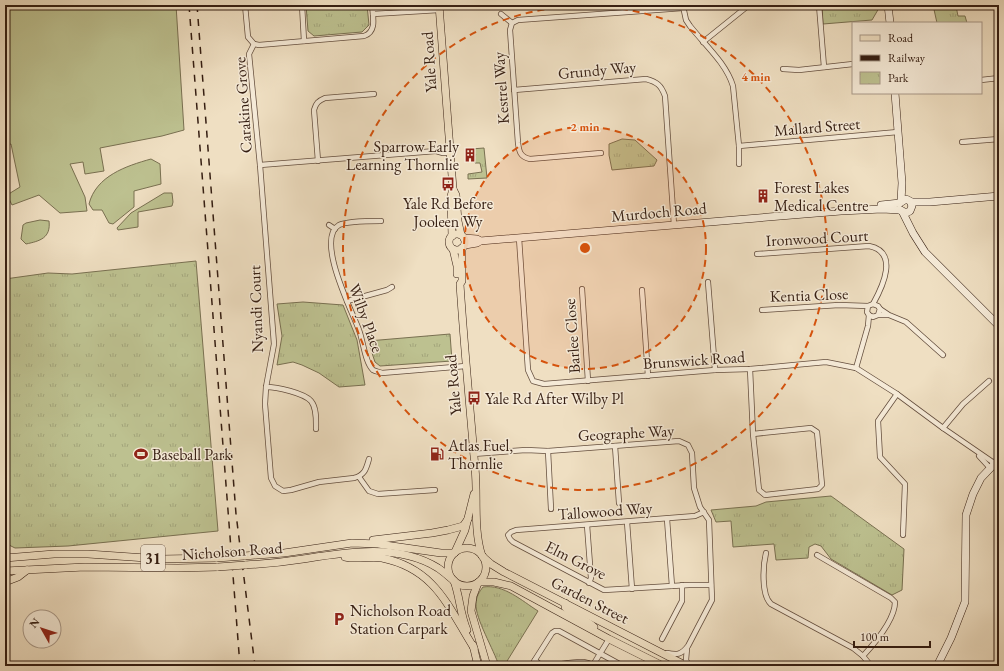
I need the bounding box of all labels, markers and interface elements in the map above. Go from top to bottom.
legend [852,22,982,94]
street label: Yale Road [416,30,442,93]
text: Road [888,30,914,46]
street label: Kestrel Way [488,50,514,125]
text: Railway [888,50,926,66]
street label: Carakine Grove [229,56,257,154]
street label: Grundy Way [557,56,638,84]
text: 4 min [741,69,771,85]
text: Park [888,70,909,86]
street label: Mallard Street [773,113,861,141]
text: 2 min [570,119,600,135]
place label: Sparrow Early Learning Thornlie [346,136,460,175]
building icon: Sparrow Early Learning Thornlie [462,147,478,163]
bus stop icon: Yale Rd Before Jooleen Wy [440,176,456,192]
place label: Forest Lakes Medical Centre [774,177,869,216]
building icon: Forest Lakes Medical Centre [755,188,771,204]
place label: Yale Rd Before Jooleen Wy [403,193,493,232]
street label: Murdoch Road [610,197,708,227]
street label: Ironwood Court [765,225,869,251]
centre of rings [578,241,592,255]
street label: Nyandi Court [244,265,268,353]
street label: Wilby Place [344,281,388,355]
street label: Kentia Close [769,283,849,307]
street label: Barlee Close [559,298,585,374]
street label: Brunswick Road [642,346,747,374]
street label: Yale Road [440,353,466,416]
place label: Yale Rd After Wilby Pl [485,388,624,409]
bus stop icon: Yale Rd After Wilby Pl [466,390,482,406]
street label: Geographe Way [577,420,676,446]
place label: Atlas Fuel, Thornlie [447,435,513,474]
place label: Baseball Park [152,444,232,465]
sports icon: Baseball Park [133,446,149,462]
fuel station icon: Atlas Fuel, Thornlie [429,446,445,462]
street label: Tallowood Way [557,497,654,525]
street label: Elm Grove [542,536,610,584]
street label: Nicholson Road [181,537,284,565]
road number: 31 [141,545,165,571]
street label: Garden Street [548,571,632,629]
place label: Nicholson Road Station Carpark [350,600,452,639]
north arrow [22,609,62,649]
parking icon: Nicholson Road Station Carpark [331,611,347,627]
text: N [26,615,43,631]
scale bar [854,623,930,649]
text: 100 m [860,629,890,645]

